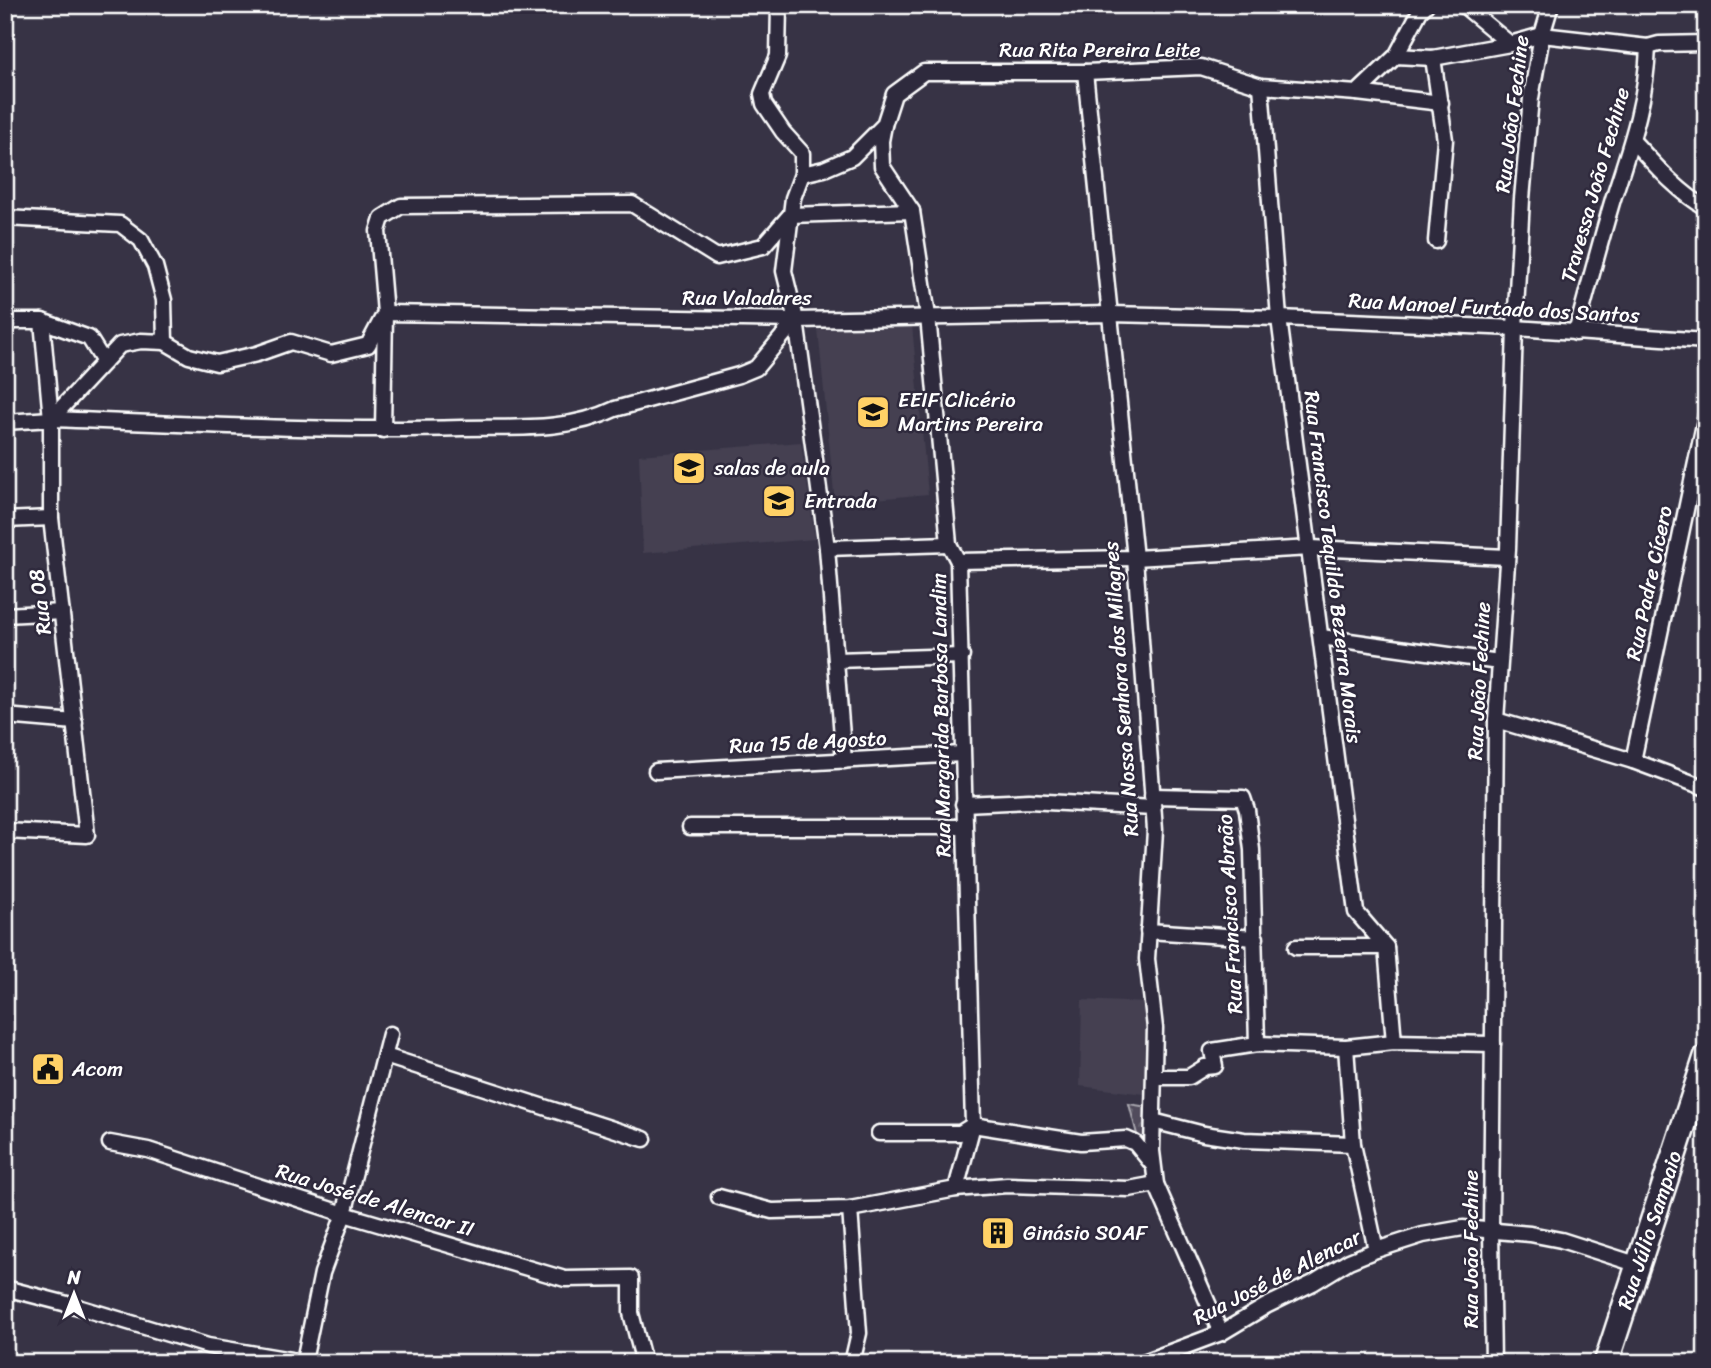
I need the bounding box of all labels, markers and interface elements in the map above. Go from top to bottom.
street label: Rua Rita Pereira Leite [999,31,1201,69]
street label: Rua João Fechine [1483,33,1541,195]
street label: Travessa João Fechine [1549,82,1641,287]
street label: Rua Valadares [682,279,812,317]
street label: Rua Manoel Furtado dos Santos [1348,281,1641,335]
place label: EEIF Clicério Martins Pereira [898,381,1043,443]
street label: Rua Francisco Tequildo Bezerra Morais [1293,388,1374,746]
school or university icon: EEIF Clicério Martins Pereira [854,393,892,431]
school or university icon: salas de aula [670,449,708,487]
place label: salas de aula [713,449,830,487]
school or university icon: Entrada [760,482,798,520]
place label: Entrada [804,482,877,520]
street label: Rua Padre Cícero [1614,502,1684,664]
street label: Rua Nossa Senhora dos Milagres [1092,540,1150,838]
street label: Rua 08 [17,567,63,637]
street label: Rua Margarida Barbosa Landim [920,573,962,857]
street label: Rua João Fechine [1456,601,1502,761]
street label: Rua 15 de Agosto [728,719,888,765]
street label: Rua Francisco Abraão [1206,813,1254,1015]
public building icon: Acom [29,1050,67,1088]
place label: Acom [71,1050,123,1088]
street label: Rua Júlio Sampaio [1606,1145,1693,1314]
street label: Rua José de Alencar II [271,1152,479,1248]
street label: Rua João Fechine [1452,1169,1490,1328]
building icon: Ginásio SOAF [979,1214,1017,1252]
place label: Ginásio SOAF [1023,1214,1148,1252]
street label: Rua José de Alencar [1186,1217,1369,1336]
north arrow [38,1260,108,1330]
text: N [66,1261,81,1294]

